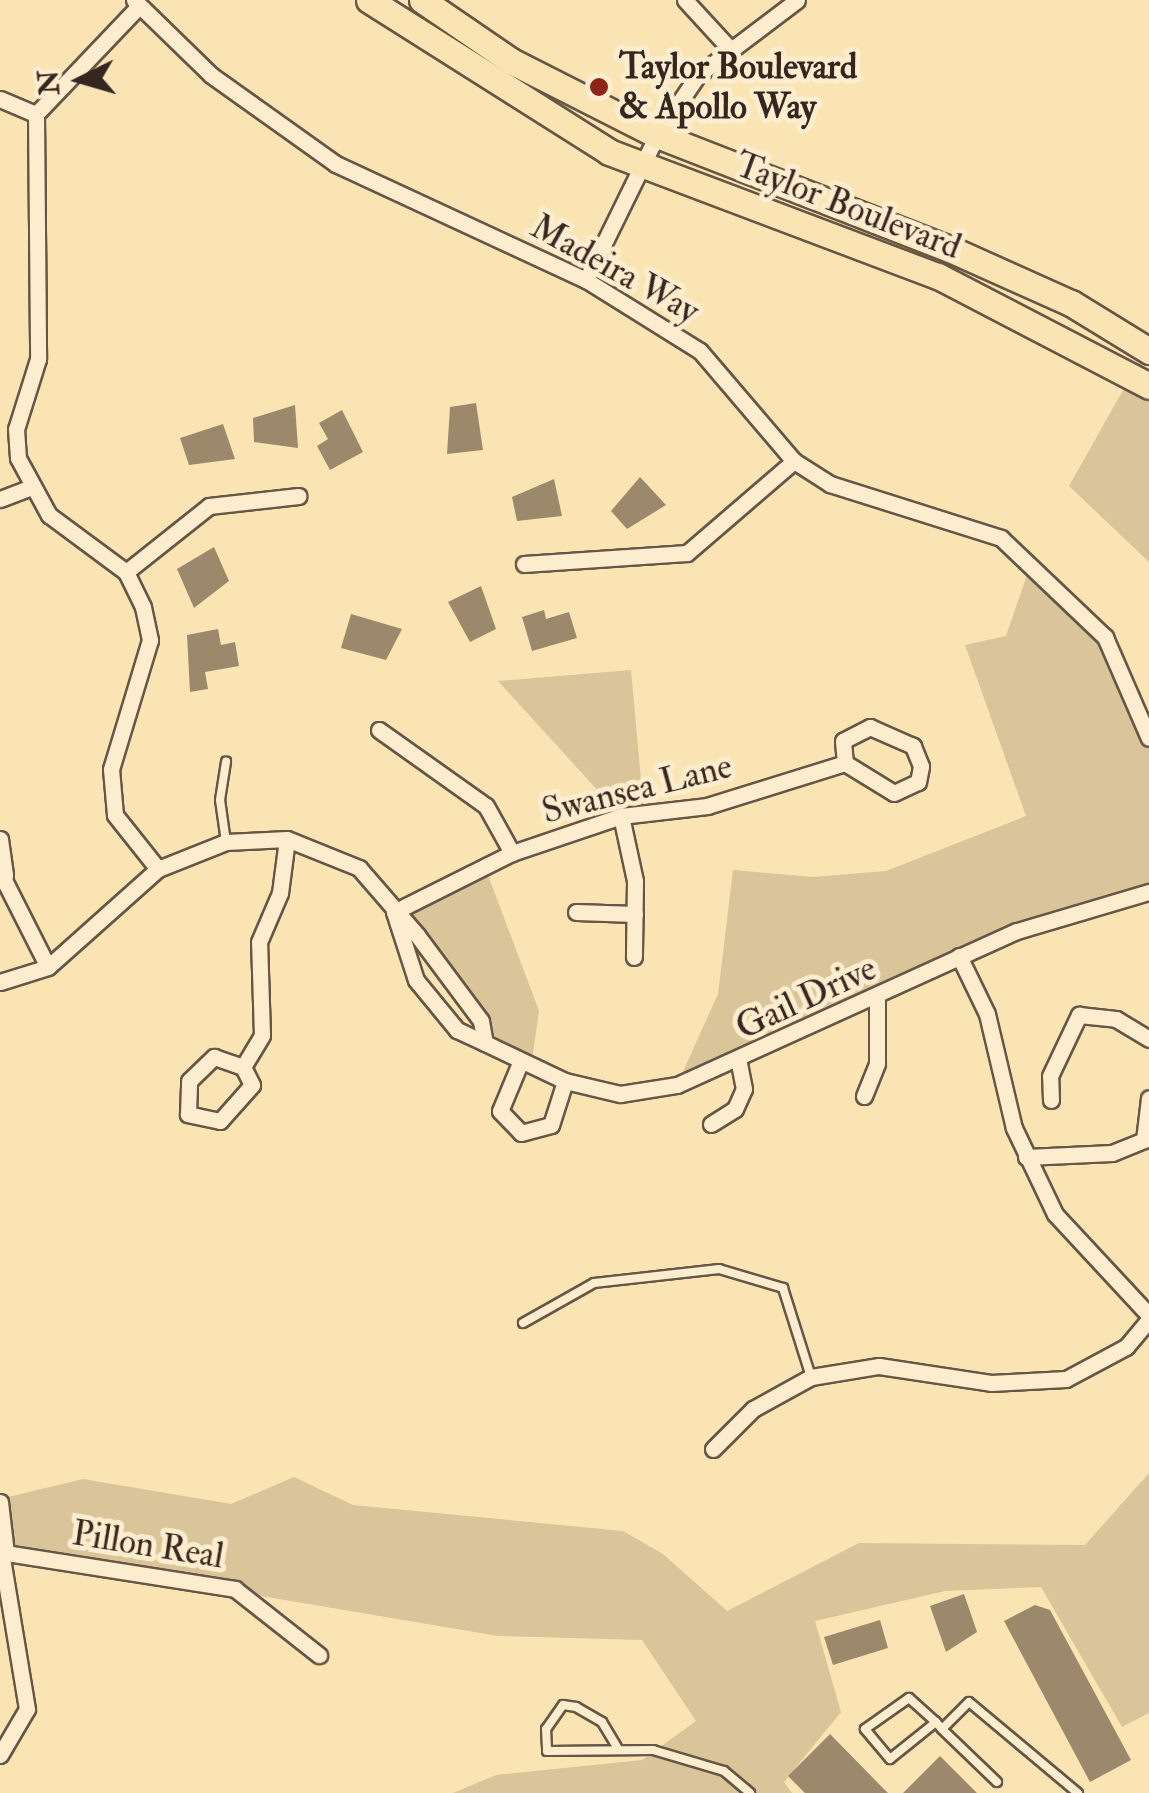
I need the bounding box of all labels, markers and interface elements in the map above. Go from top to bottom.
north arrow [30,30,130,130]
place label: Taylor Boulevard & Apollo Way [619,46,857,128]
text: N [31,69,68,97]
marker: Taylor Boulevard & Apollo Way [588,76,610,98]
street label: Taylor Boulevard [729,144,967,268]
street label: Madeira Way [523,206,707,332]
street label: Swansea Lane [538,745,736,833]
street label: Gail Drive [729,947,883,1049]
street label: Pillon Real [69,1512,227,1578]

